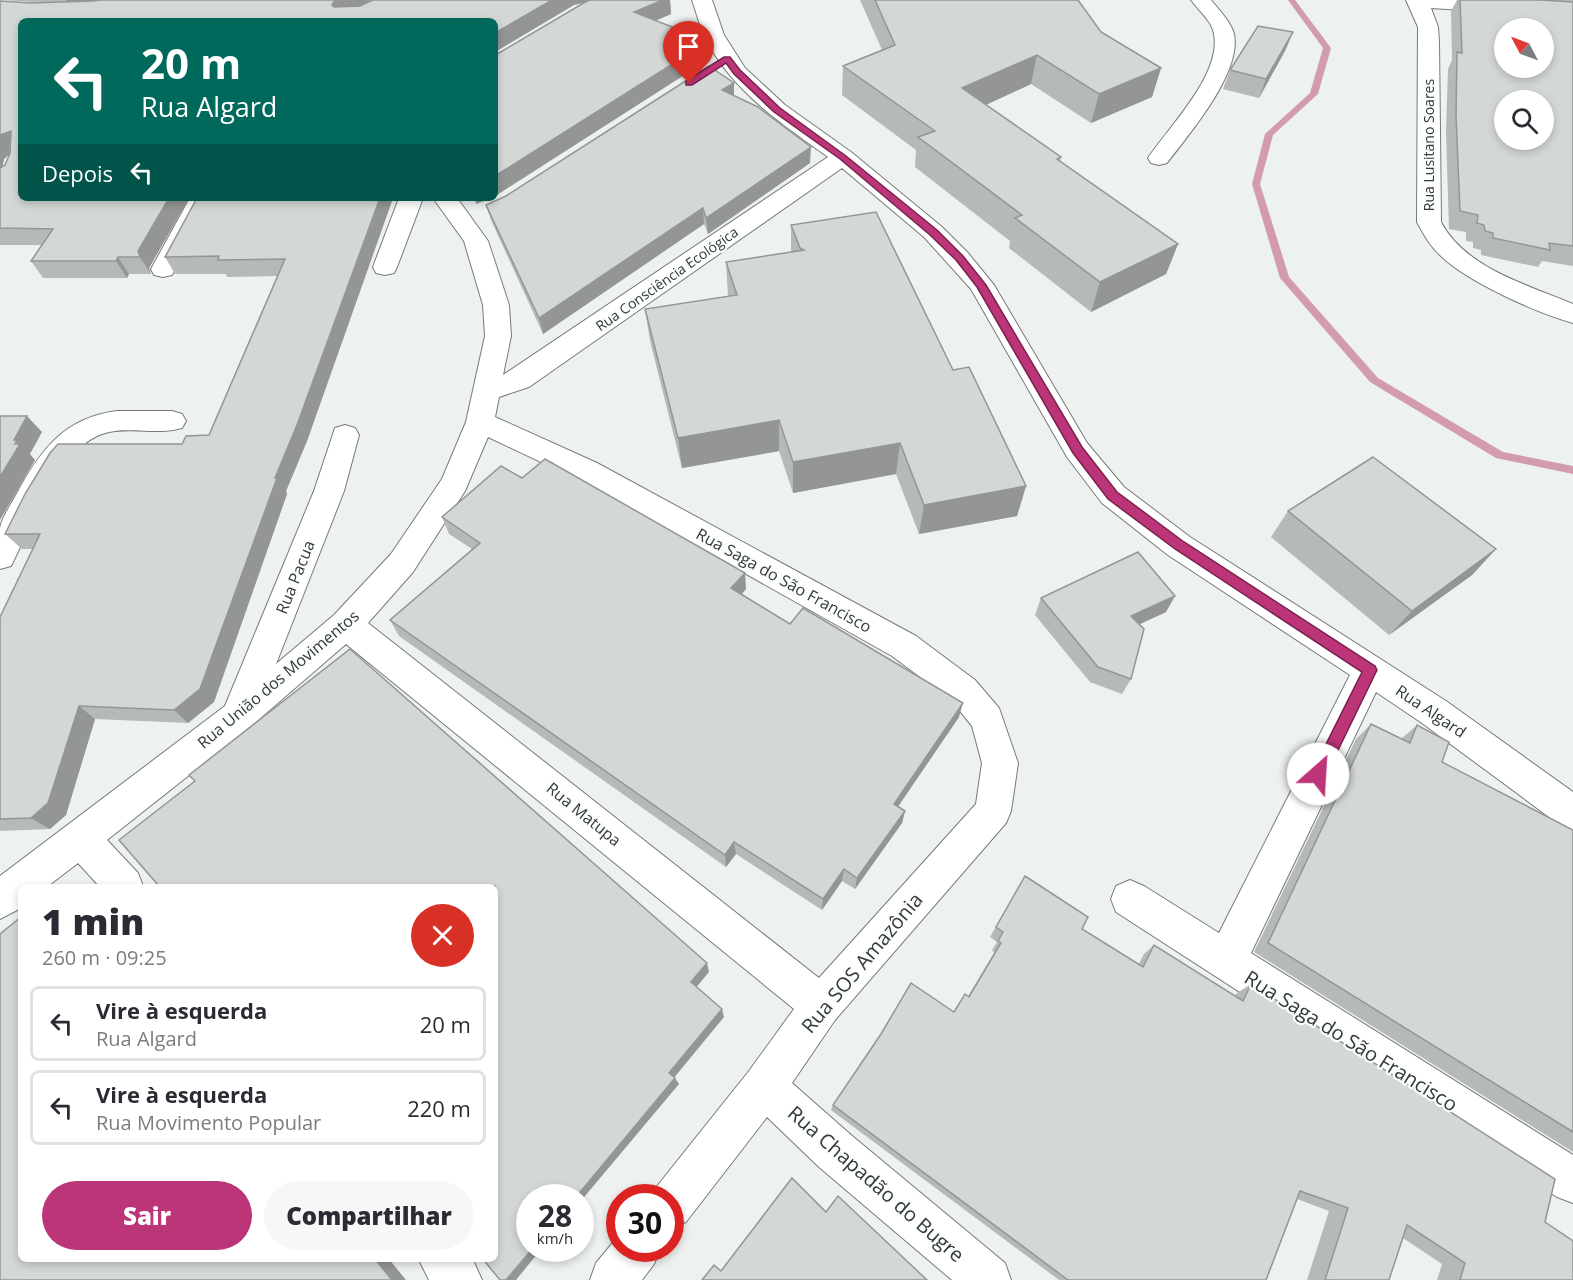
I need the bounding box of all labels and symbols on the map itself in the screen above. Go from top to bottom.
north arrow [1494,18,1554,78]
pin [663,21,714,83]
street label: Rua Lusitano Soares [1419,79,1438,211]
street label: Rua Consciência Ecológica [592,222,742,335]
street label: Rua Saga do São Francisco [692,523,876,637]
street label: Rua Pacua [270,537,320,617]
street label: Rua União dos Movimentos [193,605,363,753]
street label: Rua Algard [1391,679,1471,743]
position arrow [1286,742,1350,806]
street label: Rua Matupa [542,777,626,851]
street label: Rua SOS Amazônia [795,887,928,1039]
street label: Rua Saga do São Francisco [1240,964,1463,1117]
street label: Rua Chapadão do Bugre [782,1099,970,1268]
speed limit sign: 30 [606,1184,684,1262]

